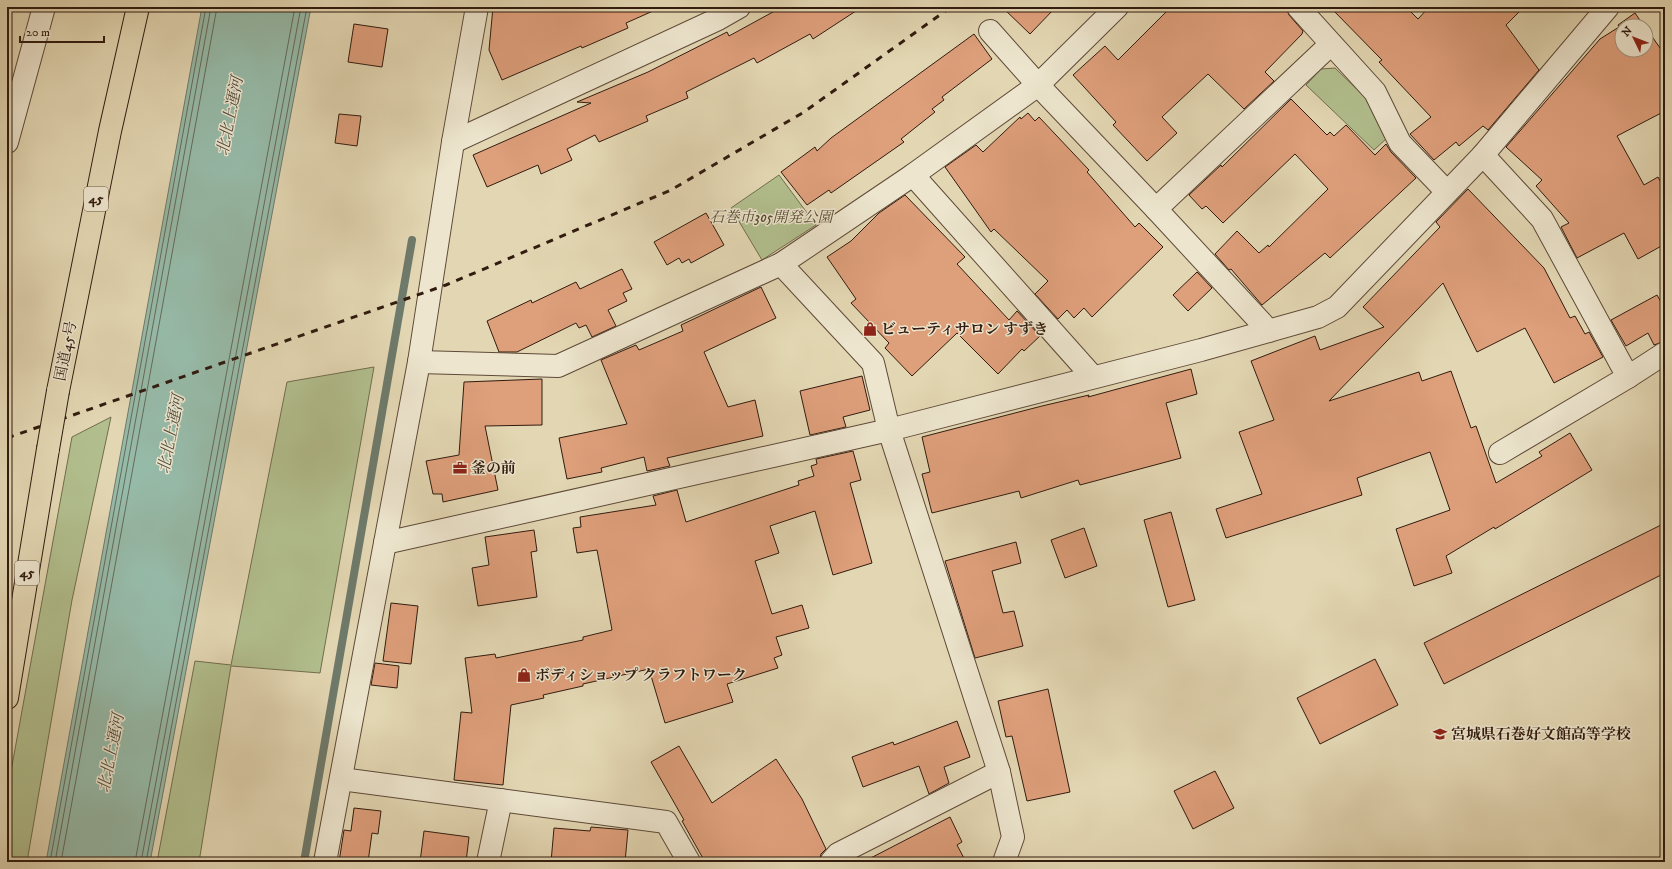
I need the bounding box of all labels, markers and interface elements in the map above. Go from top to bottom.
scale bar [20,18,104,44]
north arrow [1614,18,1654,58]
text: N [1619,24,1636,40]
text: 20 m [26,25,50,40]
water label: 北北上運河 [213,72,248,157]
road number: 45 [84,187,108,211]
park label: 石巻市305開発公園 [709,208,836,227]
street label: 国道45号 [51,319,81,383]
place label: ビューティサロン すずき [881,320,1048,339]
shop icon: ビューティサロン すずき [862,321,878,337]
water label: 北北上運河 [154,390,189,475]
place label: 釜の前 [471,459,516,478]
office icon: 釜の前 [452,460,468,476]
road number: 45 [15,561,39,585]
place label: ボディショップ クラフトワーク [535,666,747,685]
shop icon: ボディショップ クラフトワーク [516,667,532,683]
water label: 北北上運河 [94,709,129,794]
place label: 宮城県石巻好文館高等学校 [1451,725,1631,744]
school or university icon: 宮城県石巻好文館高等学校 [1432,726,1448,742]

